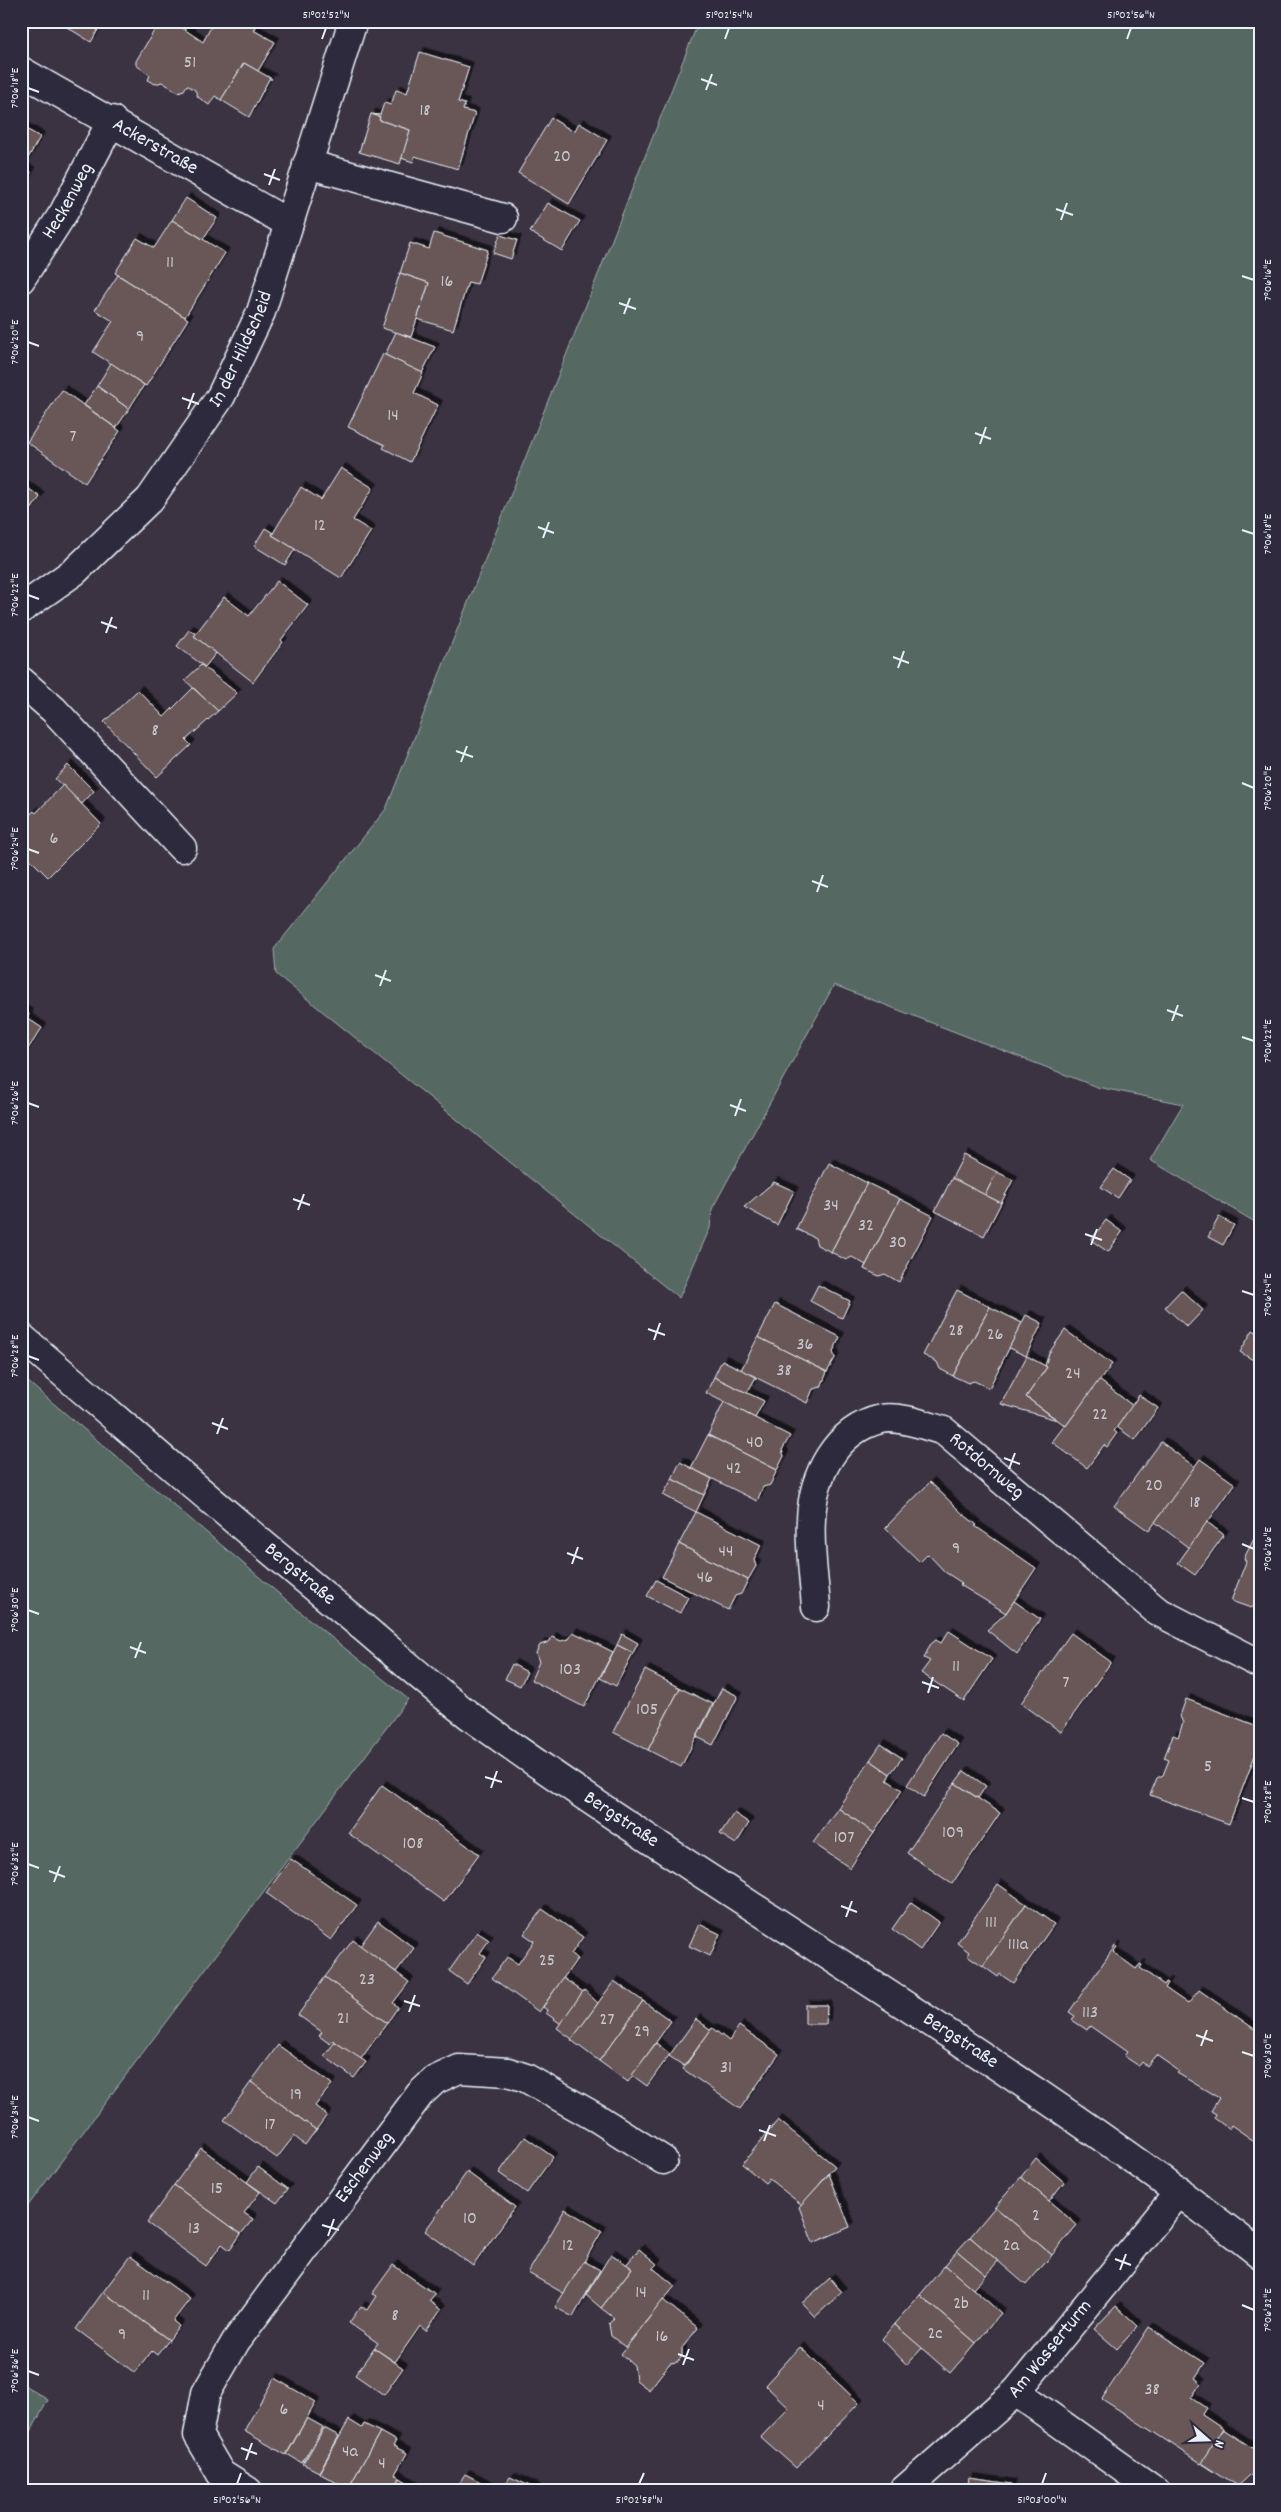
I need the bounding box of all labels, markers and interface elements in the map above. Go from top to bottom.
text: 51°02'52"N [302,7,350,24]
text: 51°02'54"N [706,7,753,24]
text: 51°02'56"N [1107,7,1155,24]
house number: 51 [184,51,196,76]
text: 7°06'18"E [7,67,24,108]
house number: 18 [419,99,431,124]
street label: Ackerstraße [107,112,203,183]
house number: 20 [553,145,571,170]
street label: Heckenweg [36,158,101,245]
house number: 11 [166,251,174,276]
text: 7°06'16"E [1260,259,1277,301]
house number: 16 [441,270,453,295]
street label: In der Hildscheid [203,288,281,414]
text: 7°06'20"E [7,319,24,364]
house number: 9 [136,325,144,350]
house number: 14 [387,404,399,429]
house number: 7 [70,425,77,450]
text: 7°06'18"E [1260,513,1277,554]
house number: 12 [314,514,326,539]
text: 7°06'22"E [7,573,24,617]
house number: 8 [151,719,159,744]
text: 7°06'20"E [1260,765,1277,810]
text: 7°06'24"E [7,827,24,871]
house number: 6 [50,827,58,852]
text: 7°06'22"E [1260,1019,1277,1063]
text: 7°06'26"E [7,1080,24,1125]
house number: 34 [823,1194,839,1219]
house number: 32 [858,1214,874,1239]
house number: 30 [889,1231,907,1256]
text: 7°06'24"E [1260,1273,1277,1317]
house number: 28 [948,1319,964,1344]
house number: 26 [987,1323,1003,1348]
house number: 36 [797,1333,813,1358]
text: 7°06'28"E [7,1334,24,1378]
house number: 38 [776,1359,792,1384]
house number: 24 [1065,1362,1081,1387]
house number: 22 [1092,1403,1108,1428]
street label: Rotdornweg [942,1426,1030,1507]
house number: 40 [746,1431,764,1456]
house number: 42 [726,1457,742,1482]
house number: 20 [1145,1474,1163,1499]
house number: 18 [1189,1491,1201,1516]
text: 7°06'26"E [1260,1526,1277,1571]
street label: Bergstraße [258,1537,341,1613]
house number: 9 [952,1537,960,1562]
house number: 44 [719,1540,733,1565]
house number: 46 [697,1566,713,1591]
text: 7°06'30"E [7,1587,24,1632]
house number: 11 [952,1655,960,1680]
house number: 103 [559,1658,581,1683]
house number: 7 [1063,1671,1070,1696]
house number: 105 [636,1698,658,1723]
house number: 5 [1204,1755,1212,1780]
text: 7°06'28"E [1260,1780,1277,1824]
street label: Bergstraße [578,1785,664,1856]
house number: 109 [942,1821,964,1846]
house number: 107 [834,1826,854,1851]
house number: 108 [403,1832,423,1857]
text: 7°06'32"E [7,1842,24,1886]
house number: 111 [985,1911,997,1936]
house number: 111a [1008,1933,1029,1958]
house number: 25 [539,1949,555,1974]
house number: 23 [359,1968,375,1993]
house number: 113 [1082,2001,1098,2026]
street label: Bergstraße [917,2006,1004,2077]
house number: 21 [337,2007,349,2032]
house number: 27 [600,2008,614,2033]
house number: 29 [634,2020,650,2045]
text: 7°06'30"E [1260,2033,1277,2078]
house number: 31 [720,2056,732,2081]
house number: 19 [290,2083,302,2108]
text: 7°06'34"E [7,2095,24,2139]
house number: 17 [265,2113,276,2138]
street label: Eschenweg [329,2126,401,2210]
house number: 15 [211,2177,223,2202]
house number: 2 [1032,2204,1040,2229]
house number: 10 [463,2207,477,2232]
house number: 13 [188,2217,200,2242]
house number: 12 [562,2234,574,2259]
house number: 2a [1003,2234,1020,2259]
house number: 14 [635,2281,647,2306]
house number: 11 [142,2284,150,2309]
text: 7°06'32"E [1260,2288,1277,2332]
house number: 2b [953,2292,969,2317]
street label: Am Wasserturm [1002,2294,1100,2405]
house number: 8 [391,2304,399,2329]
house number: 2c [927,2322,943,2347]
house number: 9 [118,2323,126,2348]
house number: 16 [656,2325,668,2350]
text: 7°06'36"E [7,2348,24,2393]
house number: 38 [1144,2378,1160,2403]
house number: 4 [817,2394,825,2419]
house number: 6 [280,2398,288,2423]
north arrow [1184,2414,1234,2464]
text: N [1208,2437,1229,2451]
house number: 4a [342,2440,359,2465]
house number: 4 [378,2452,386,2477]
text: 51°02'56"N [213,2492,261,2509]
text: 51°02'58"N [616,2492,662,2509]
text: 51°03'00"N [1017,2492,1067,2509]

